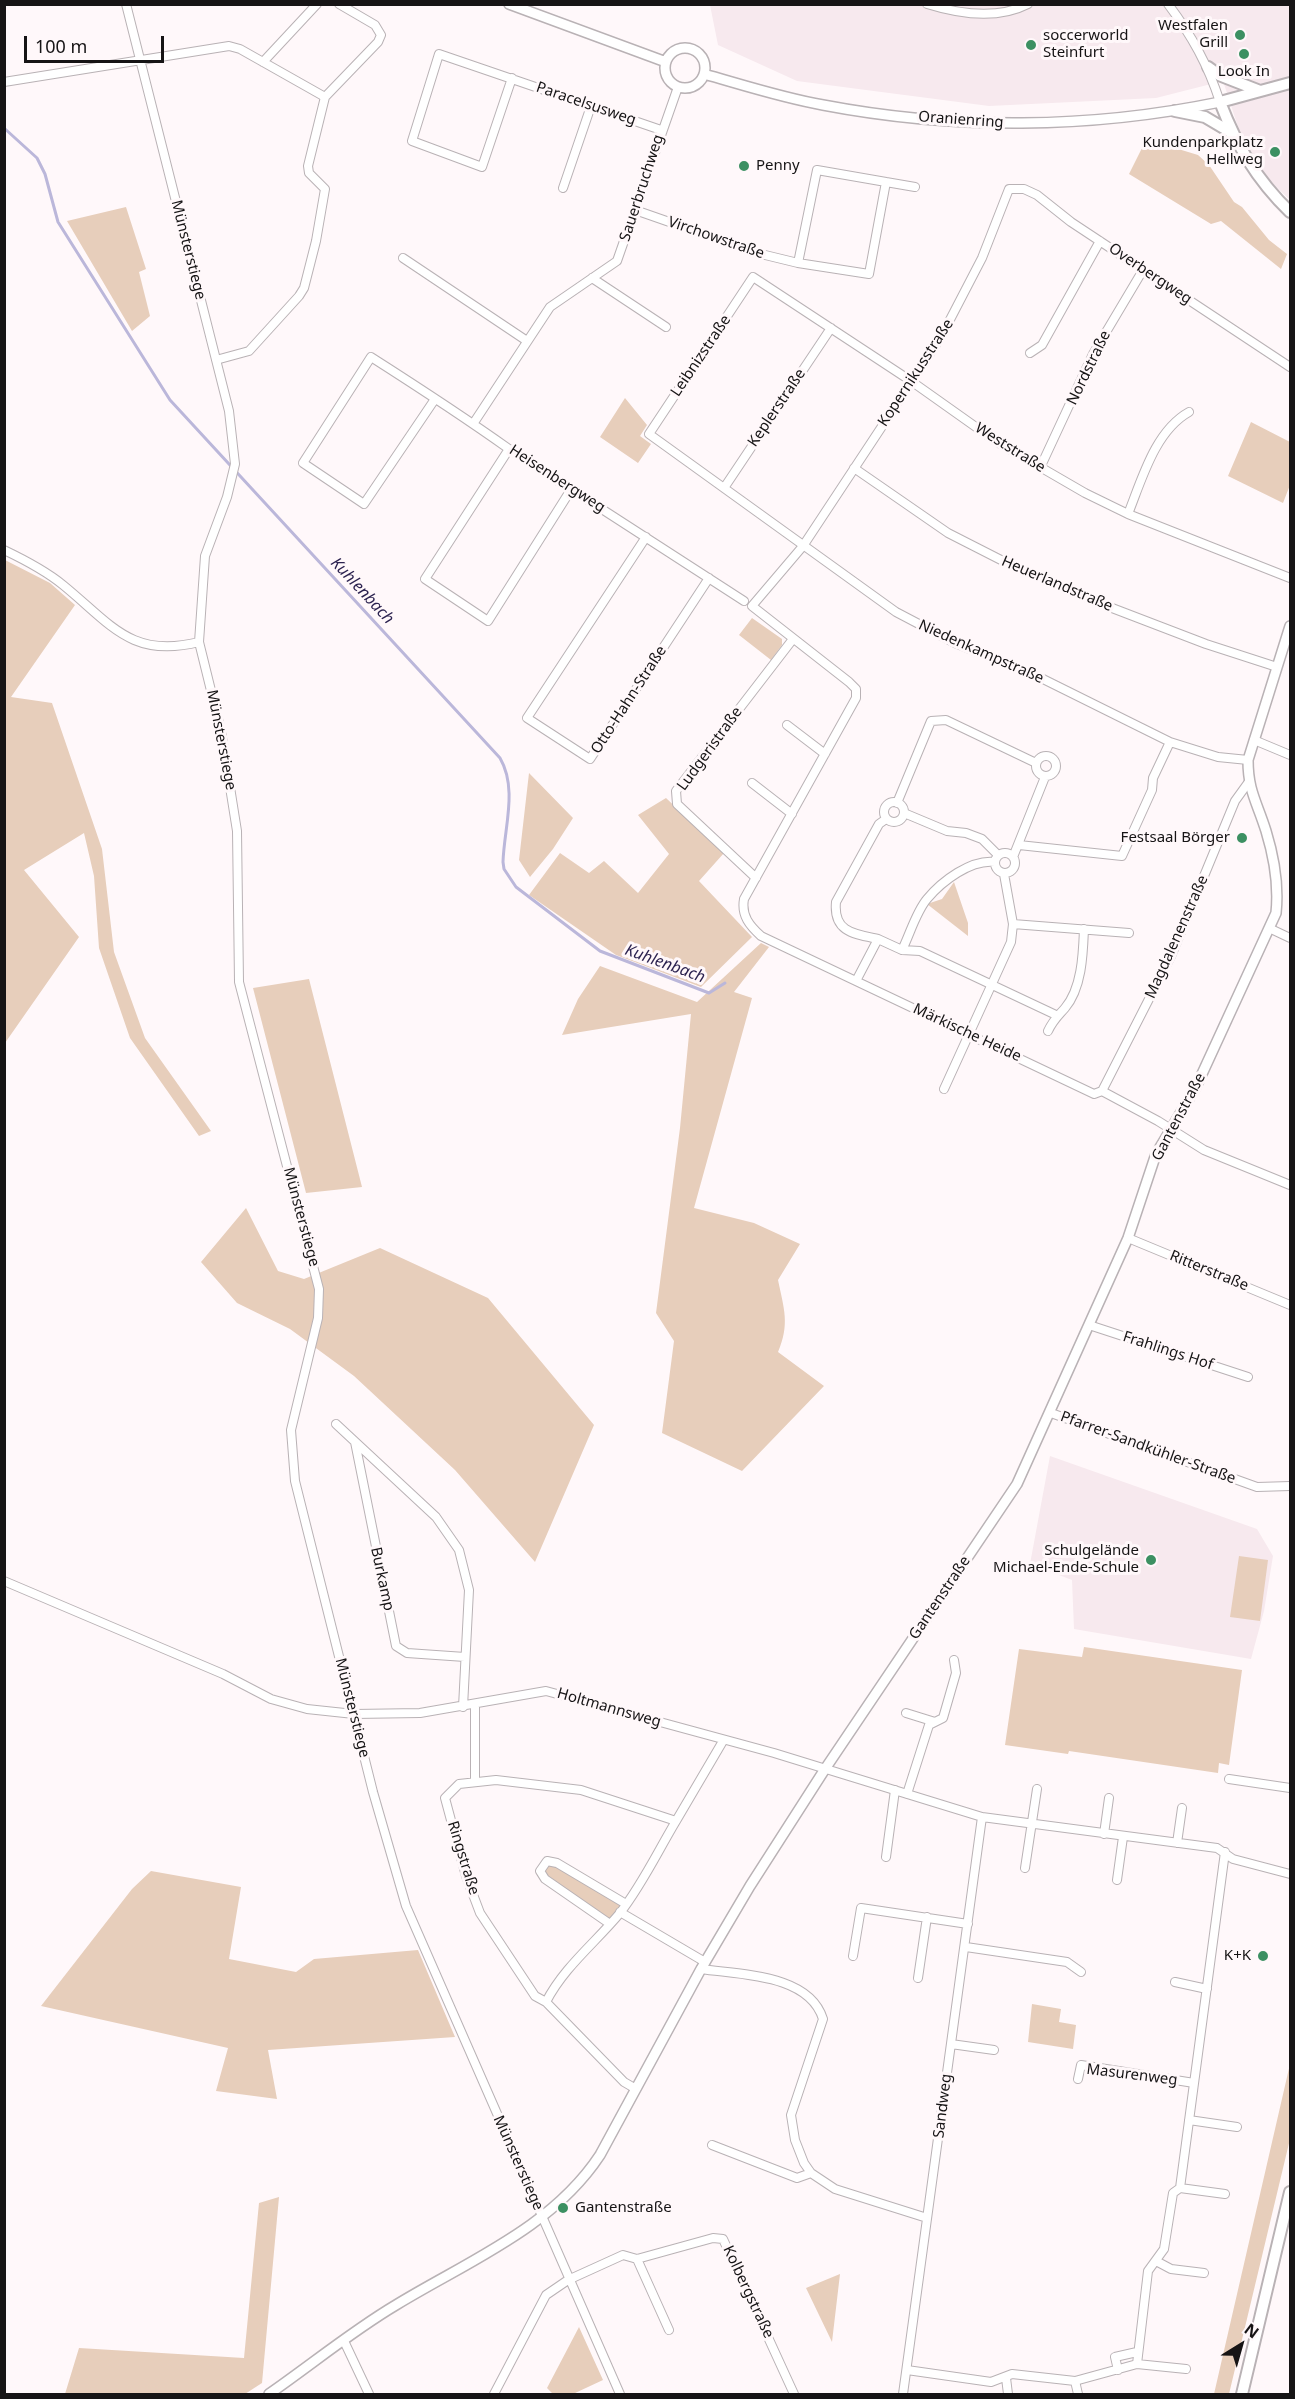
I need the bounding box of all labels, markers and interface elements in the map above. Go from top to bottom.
place label: Westfalen Grill [1158,17,1228,52]
scale bar [27,24,166,62]
place label: soccerworld Steinfurt [1043,27,1128,62]
marker: Westfalen Grill [1233,28,1247,42]
text: 100 m [35,34,87,58]
marker: soccerworld Steinfurt [1024,38,1038,52]
marker: Look In [1237,47,1251,61]
place label: Look In [1218,63,1270,81]
street label: Paracelsusweg [534,78,638,130]
street label: Oranienring [918,108,1004,132]
street label: Sauerbruchweg [616,132,668,244]
place label: Kundenparkplatz Hellweg [1142,134,1263,169]
marker: Kundenparkplatz Hellweg [1268,145,1282,159]
place label: Penny [756,157,800,175]
marker: Penny [737,159,751,173]
street label: Münsterstiege [167,198,209,302]
street label: Virchowstraße [665,213,767,263]
street label: Overbergweg [1105,240,1195,308]
street label: Leibnizstraße [667,312,735,400]
street label: Kopernikusstraße [874,316,958,430]
street label: Nordstraße [1063,328,1115,408]
street label: Keplerstraße [744,366,810,450]
street label: Weststraße [972,419,1048,477]
street label: Heisenbergweg [506,441,608,517]
street label: Heuerlandstraße [999,552,1115,616]
water label: Kuhlenbach [326,554,398,628]
street label: Niedenkampstraße [916,616,1046,688]
street label: Otto-Hahn-Straße [587,643,671,757]
street label: Münsterstiege [202,688,240,792]
street label: Ludgeristraße [674,704,746,794]
place label: Festsaal Börger [1121,829,1230,847]
marker: Festsaal Börger [1235,831,1249,845]
street label: Magdalenenstraße [1142,873,1212,1001]
water label: Kuhlenbach [622,941,708,987]
street label: Märkische Heide [910,1000,1024,1066]
street label: Gantenstraße [1148,1070,1210,1164]
street label: Münsterstiege [279,1165,323,1269]
street label: Ritterstraße [1167,1247,1251,1295]
street label: Frahlings Hof [1121,1328,1215,1374]
street label: Pfarrer-Sandkühler-Straße [1058,1408,1238,1488]
place label: Schulgelände Michael-Ende-Schule [993,1542,1139,1577]
street label: Burkamp [366,1545,398,1613]
street label: Gantenstraße [906,1553,974,1643]
marker: Schulgelände Michael-Ende-Schule [1144,1553,1158,1567]
street label: Münsterstiege [331,1656,373,1760]
street label: Holtmannsweg [555,1685,663,1731]
street label: Ringstraße [443,1819,483,1897]
place label: K+K [1224,1947,1251,1965]
marker: K+K [1256,1949,1270,1963]
street label: Masurenweg [1085,2060,1179,2090]
street label: Sandweg [930,2073,956,2139]
street label: Münsterstiege [489,2113,547,2213]
place label: Gantenstraße [575,2199,672,2217]
marker: Gantenstraße [556,2201,570,2215]
street label: Kolbergstraße [719,2243,777,2341]
north arrow [1211,2315,1271,2375]
text: N [1240,2318,1264,2343]

